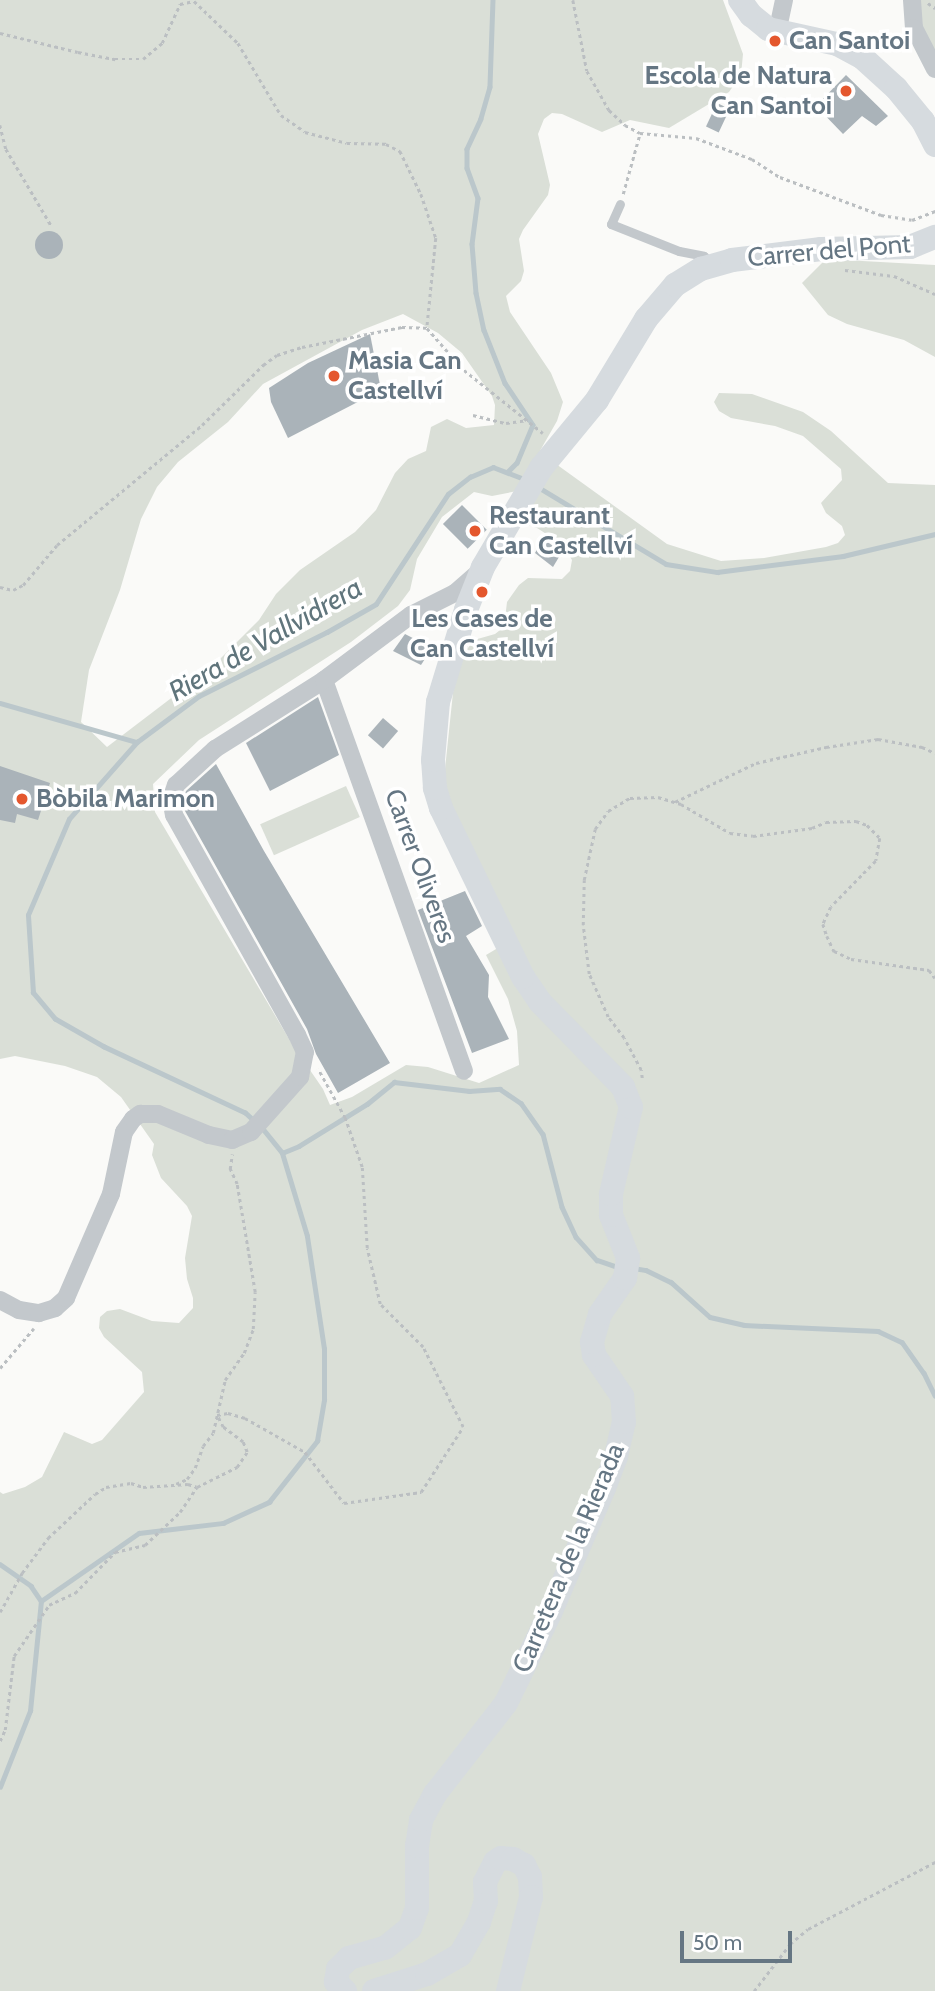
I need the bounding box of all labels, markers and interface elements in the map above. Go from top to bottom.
place label: Can Santoi [789,25,910,57]
marker: Can Santoi [767,33,783,49]
place label: Escola de Natura Can Santoi [644,60,832,122]
marker: Escola de Natura Can Santoi [838,83,854,99]
street label: Carrer del Pont [746,228,912,274]
place label: Masia Can Castellví [348,345,462,406]
marker: Masia Can Castellví [326,368,342,384]
place label: Restaurant Can Castellví [489,500,633,562]
marker: Restaurant Can Castellví [467,523,483,539]
water label: Riera de Vallvidrera [162,570,368,708]
marker: Les Cases de Can Castellví [474,584,490,600]
place label: Les Cases de Can Castellví [410,603,554,664]
place label: Bòbila Marimon [36,783,215,815]
street label: Carrer Oliveres [378,785,462,947]
marker: Bòbila Marimon [14,791,30,807]
street label: Carretera de la Rierada [507,1439,631,1677]
scale bar [683,1918,795,1962]
text: 50 m [693,1930,742,1955]

